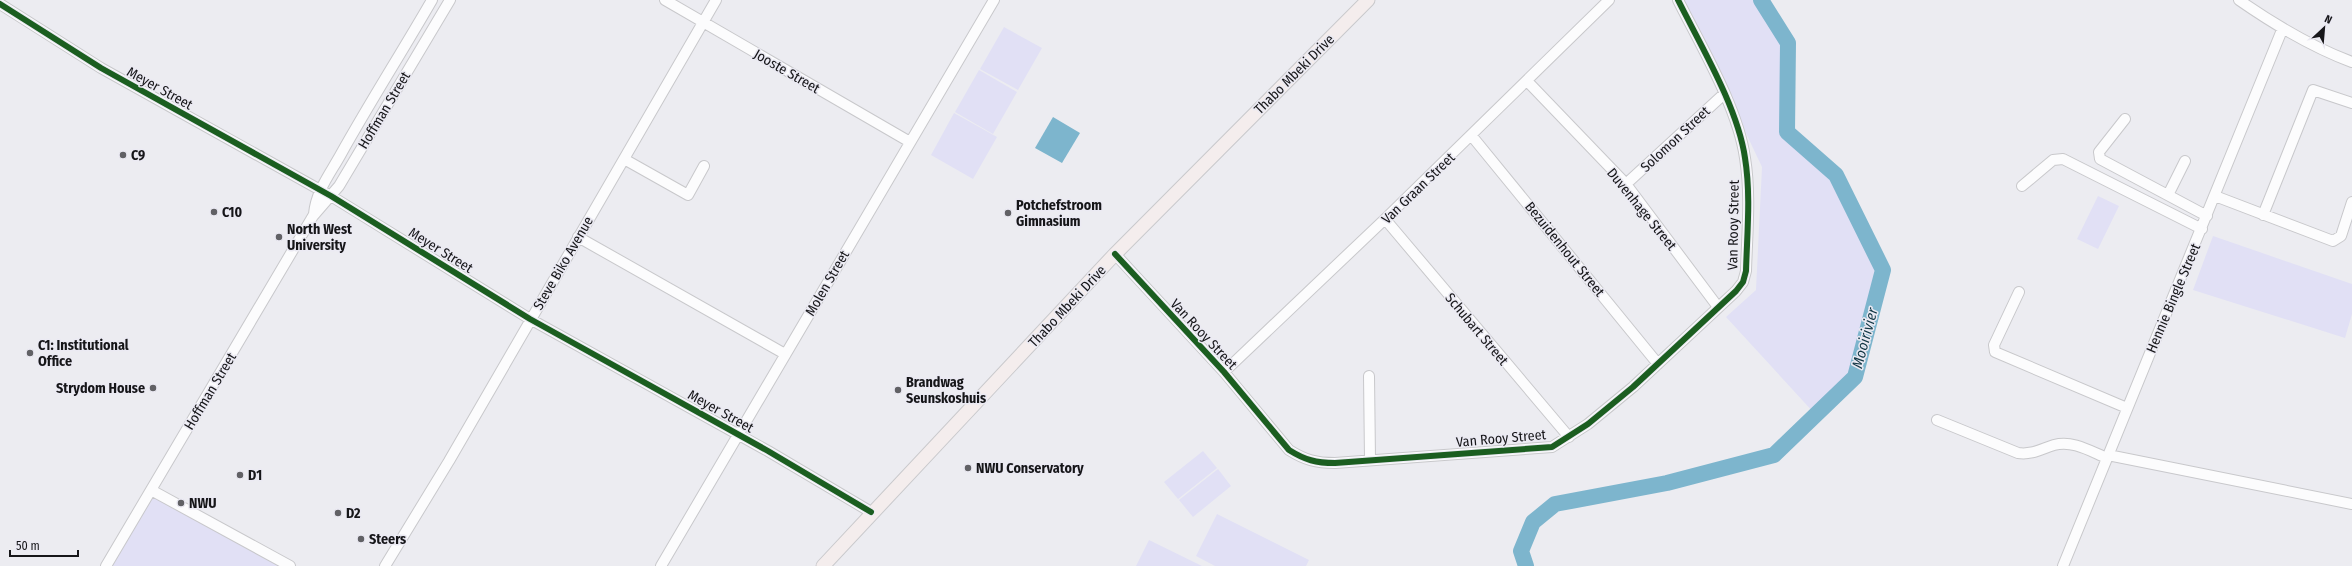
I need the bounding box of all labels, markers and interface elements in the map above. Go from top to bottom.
north arrow [2304,8,2344,48]
text: N [2322,12,2334,27]
street label: Thabo Mbeki Drive [1251,31,1338,118]
street label: Jooste Street [751,46,823,97]
street label: Meyer Street [124,63,196,114]
street label: Hoffman Street [355,68,414,152]
street label: Solomon Street [1637,103,1714,176]
place label: C9 [131,147,145,164]
street label: Van Graan Street [1378,149,1459,228]
marker: C9 [118,150,128,160]
street label: Duvenhage Street [1603,165,1680,254]
street label: Van Rooy Street [1724,179,1743,270]
place label: Potchefstroom Gimnasium [1016,197,1102,230]
street label: Bezuidenhout Street [1521,199,1608,300]
place label: C10 [222,204,242,221]
marker: C10 [209,207,219,217]
marker: Potchefstroom Gimnasium [1003,208,1013,218]
street label: Steve Biko Avenue [530,214,597,313]
place label: North West University [287,221,353,254]
street label: Meyer Street [405,224,476,277]
marker: North West University [274,232,284,242]
street label: Hennie Bingle Street [2143,241,2204,356]
street label: Molen Street [802,247,853,319]
street label: Thabo Mbeki Drive [1025,262,1110,351]
street label: Schubart Street [1442,290,1512,369]
street label: Van Rooy Street [1167,296,1241,373]
water label: Mooirivier [1848,305,1882,370]
place label: C1: Institutional Office [38,337,129,370]
marker: C1: Institutional Office [25,348,35,358]
street label: Hoffman Street [181,349,240,433]
place label: Brandwag Seunskoshuis [906,374,986,407]
place label: Strydom House [56,380,145,397]
marker: Strydom House [148,383,158,393]
marker: Brandwag Seunskoshuis [893,385,903,395]
street label: Meyer Street [685,386,757,437]
street label: Van Rooy Street [1455,426,1547,451]
place label: NWU Conservatory [976,460,1084,477]
marker: NWU Conservatory [963,463,973,473]
place label: D1 [248,467,262,484]
marker: D1 [235,470,245,480]
place label: NWU [189,495,216,512]
marker: NWU [176,498,186,508]
place label: D2 [346,505,361,522]
marker: D2 [333,508,343,518]
place label: Steers [369,531,406,548]
scale bar [10,532,78,558]
marker: Steers [356,534,366,544]
text: 50 m [16,539,40,553]

